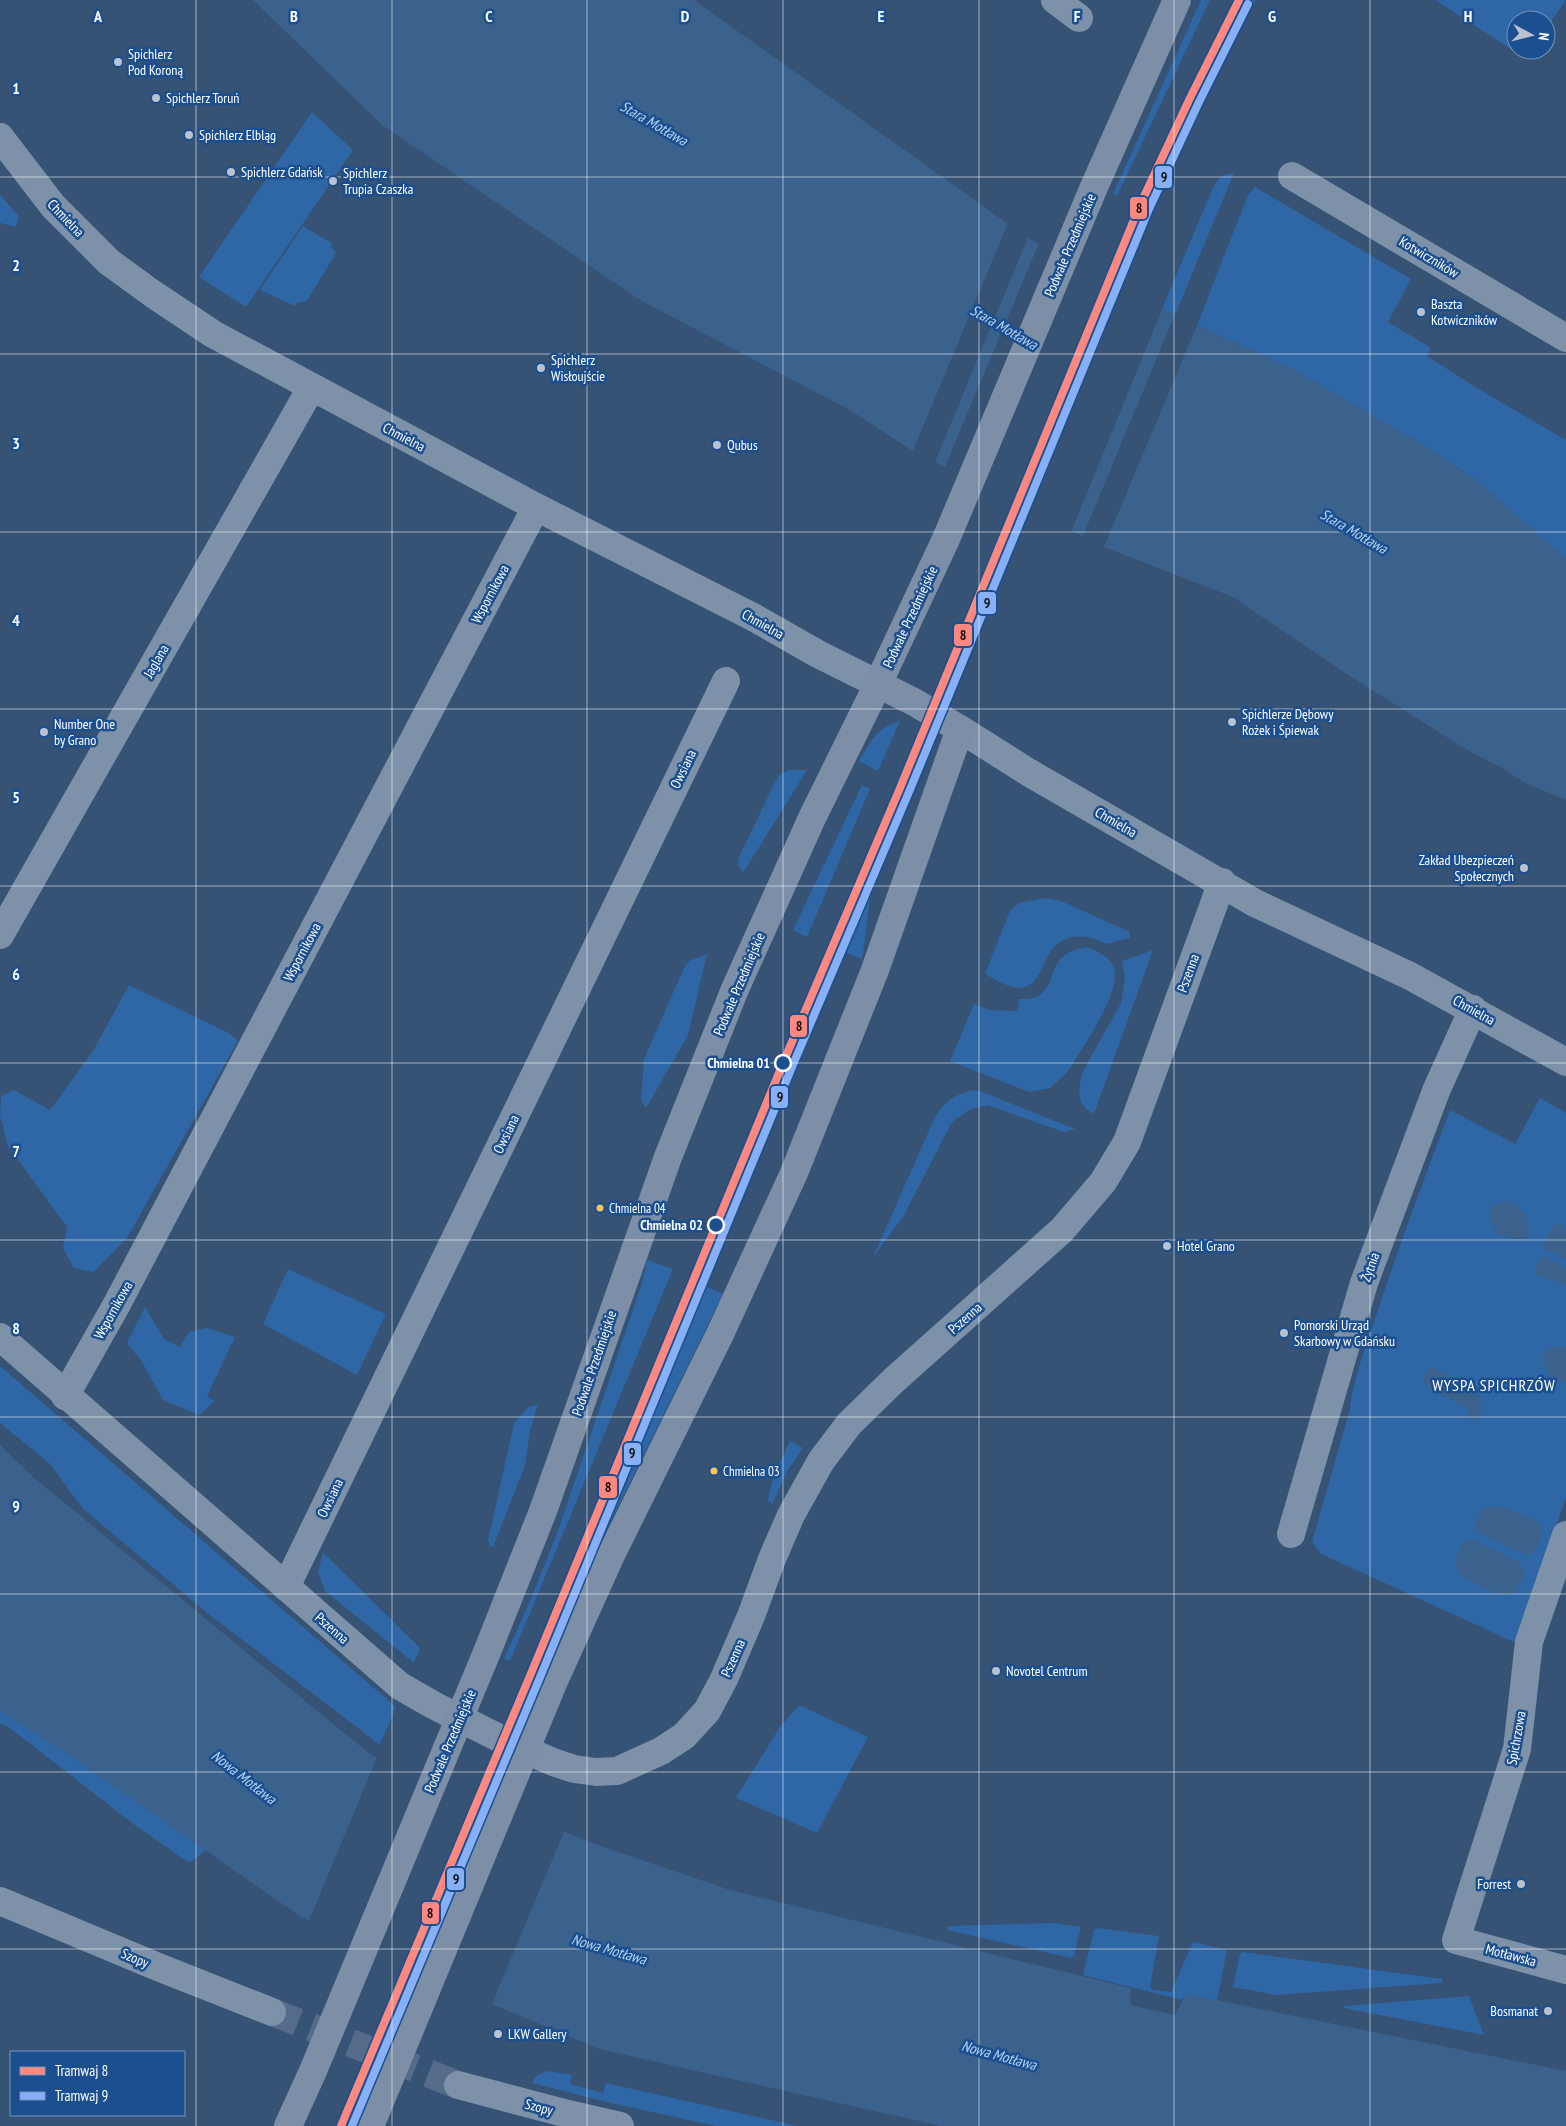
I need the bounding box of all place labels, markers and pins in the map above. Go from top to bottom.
place label: Spichlerz Pod Koroną [128,45,183,79]
marker: Spichlerz Pod Koroną [112,56,124,68]
place label: Spichlerz Toruń [166,89,239,107]
marker: Spichlerz Toruń [150,92,162,104]
place label: Spichlerz Elbląg [199,126,276,144]
marker: Spichlerz Elbląg [183,129,195,141]
place label: Spichlerz Gdańsk [241,163,323,181]
place label: Spichlerz Trupia Czaszka [343,164,413,198]
marker: Spichlerz Gdańsk [225,166,237,178]
marker: Spichlerz Trupia Czaszka [327,175,339,187]
place label: Baszta Kotwiczników [1431,295,1498,329]
marker: Baszta Kotwiczników [1415,306,1427,318]
place label: Spichlerz Wisłoujście [551,351,605,385]
marker: Spichlerz Wisłoujście [535,362,547,374]
place label: Qubus [727,436,758,454]
marker: Qubus [711,439,723,451]
place label: Spichlerze Dębowy Rożek i Śpiewak [1242,705,1334,739]
place label: Number One by Grano [54,715,115,749]
marker: Spichlerze Dębowy Rożek i Śpiewak [1226,716,1238,728]
marker: Number One by Grano [38,726,50,738]
place label: Zakład Ubezpieczeń Społecznych [1419,851,1514,885]
marker: Zakład Ubezpieczeń Społecznych [1518,862,1530,874]
place label: Chmielna 01 [707,1054,770,1072]
marker: Chmielna 01 [774,1054,792,1072]
place label: Chmielna 04 [609,1200,666,1217]
marker: Chmielna 04 [595,1203,605,1213]
place label: Chmielna 02 [640,1216,703,1234]
marker: Chmielna 02 [707,1216,725,1234]
place label: Hotel Grano [1177,1237,1235,1255]
marker: Hotel Grano [1161,1240,1173,1252]
place label: Pomorski Urząd Skarbowy w Gdańsku [1294,1316,1395,1350]
marker: Pomorski Urząd Skarbowy w Gdańsku [1278,1327,1290,1339]
place label: Chmielna 03 [723,1463,780,1480]
marker: Chmielna 03 [709,1466,719,1476]
place label: Novotel Centrum [1006,1662,1088,1680]
marker: Novotel Centrum [990,1665,1002,1677]
place label: Forrest [1477,1875,1511,1893]
marker: Forrest [1515,1878,1527,1890]
place label: Bosmanat [1490,2002,1538,2020]
marker: Bosmanat [1542,2005,1554,2017]
place label: LKW Gallery [508,2025,567,2043]
marker: LKW Gallery [492,2028,504,2040]

